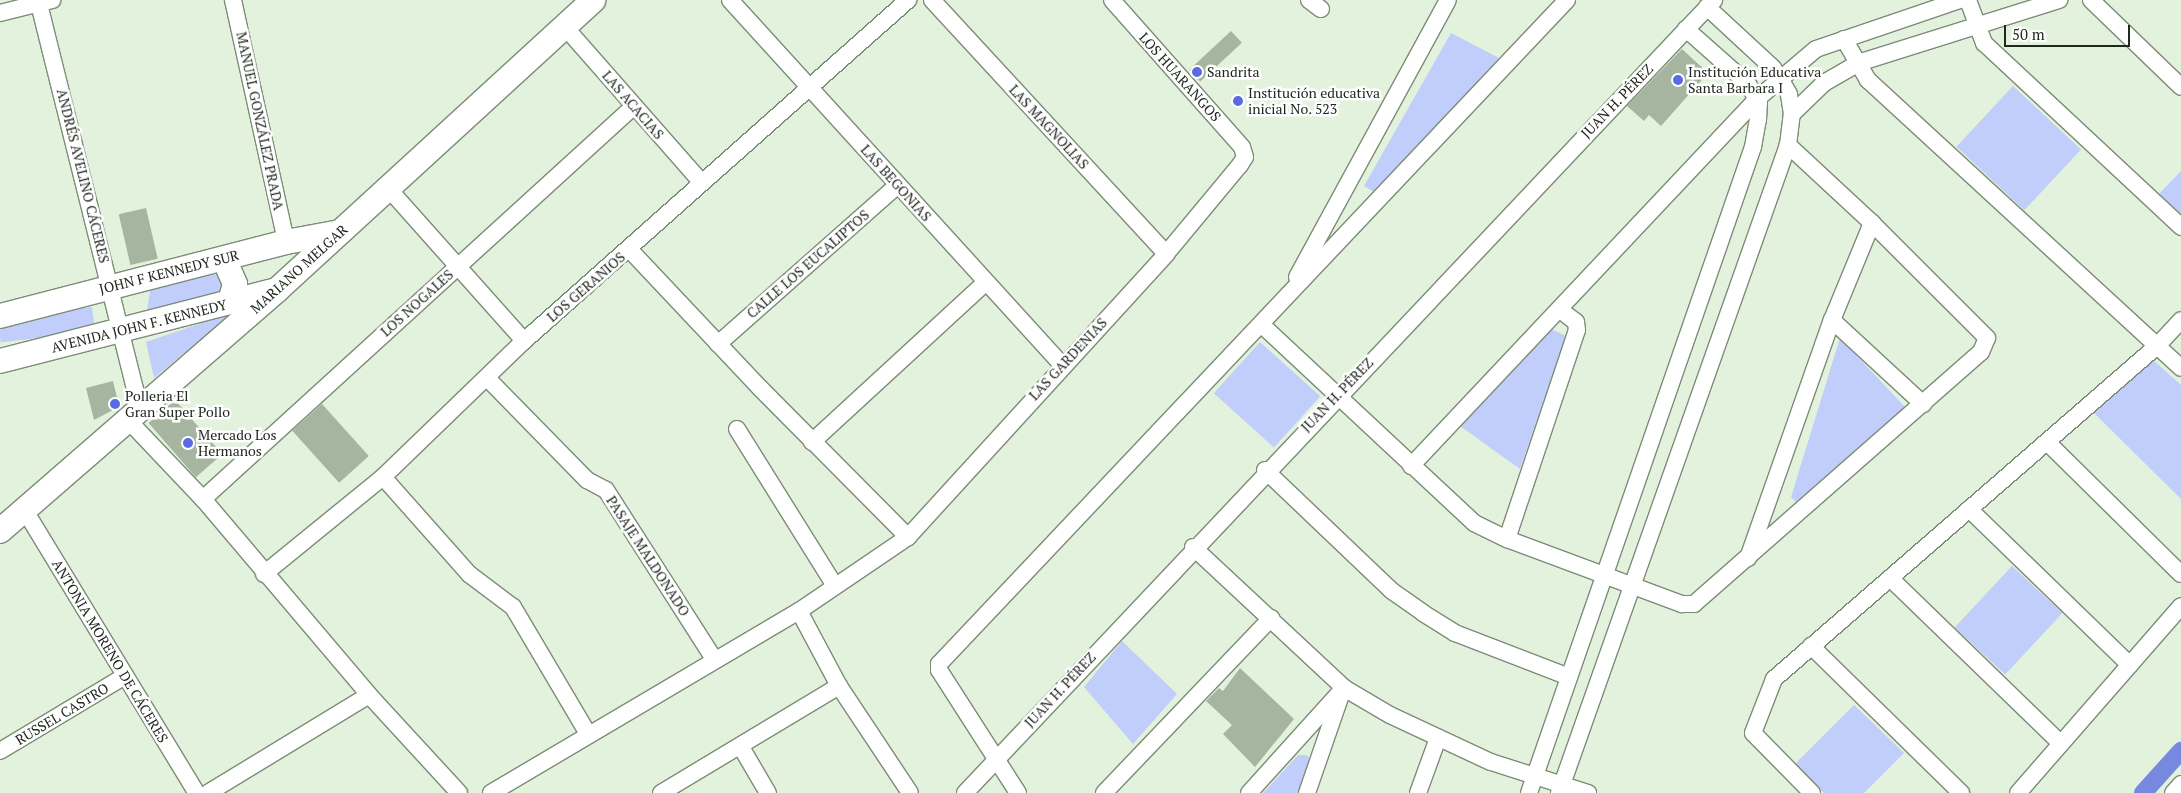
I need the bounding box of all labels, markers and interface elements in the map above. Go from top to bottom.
scale bar [2006,15,2132,47]
text: 50 m [2012,24,2045,44]
street label: LOS HUARANGOS [1136,29,1224,125]
street label: MANUEL GONZÁLEZ PRADA [233,30,287,212]
street label: JUAN H. PÉREZ [1577,60,1657,142]
place label: Sandrita [1207,64,1260,80]
place label: Institución Educativa Santa Barbara I [1688,64,1821,96]
marker: Sandrita [1191,66,1203,78]
street label: LAS ACACIAS [599,67,667,143]
marker: Institución Educativa Santa Barbara I [1672,74,1684,86]
street label: LAS MAGNOLIAS [1006,81,1092,173]
place label: Institución educativa inicial No. 523 [1248,85,1380,118]
street label: ANDRÉS AVELINO CÁCERES [53,87,113,265]
marker: Institución educativa inicial No. 523 [1232,95,1244,107]
street label: LAS BEGONIAS [857,141,935,225]
street label: CALLE LOS EUCALIPTOS [743,206,873,322]
street label: MARIANO MELGAR [247,221,351,317]
street label: JOHN F KENNEDY SUR [97,247,241,297]
street label: LOS GERANIOS [544,249,628,325]
street label: LOS NOGALES [377,266,457,340]
street label: AVENIDA JOHN F. KENNEDY [49,296,229,356]
street label: LAS GARDENIAS [1026,314,1110,404]
street label: JUAN H. PÉREZ [1297,354,1377,436]
place label: Polleria El Gran Super Pollo [125,388,230,421]
marker: Polleria El Gran Super Pollo [109,398,121,410]
place label: Mercado Los Hermanos [198,427,277,460]
marker: Mercado Los Hermanos [182,437,194,449]
street label: PASAJE MALDONADO [603,493,693,619]
street label: ANTONIA MORENO DE CÁCERES [48,556,172,746]
street label: JUAN H. PÉREZ [1021,649,1099,731]
street label: RUSSEL CASTRO [12,680,112,748]

